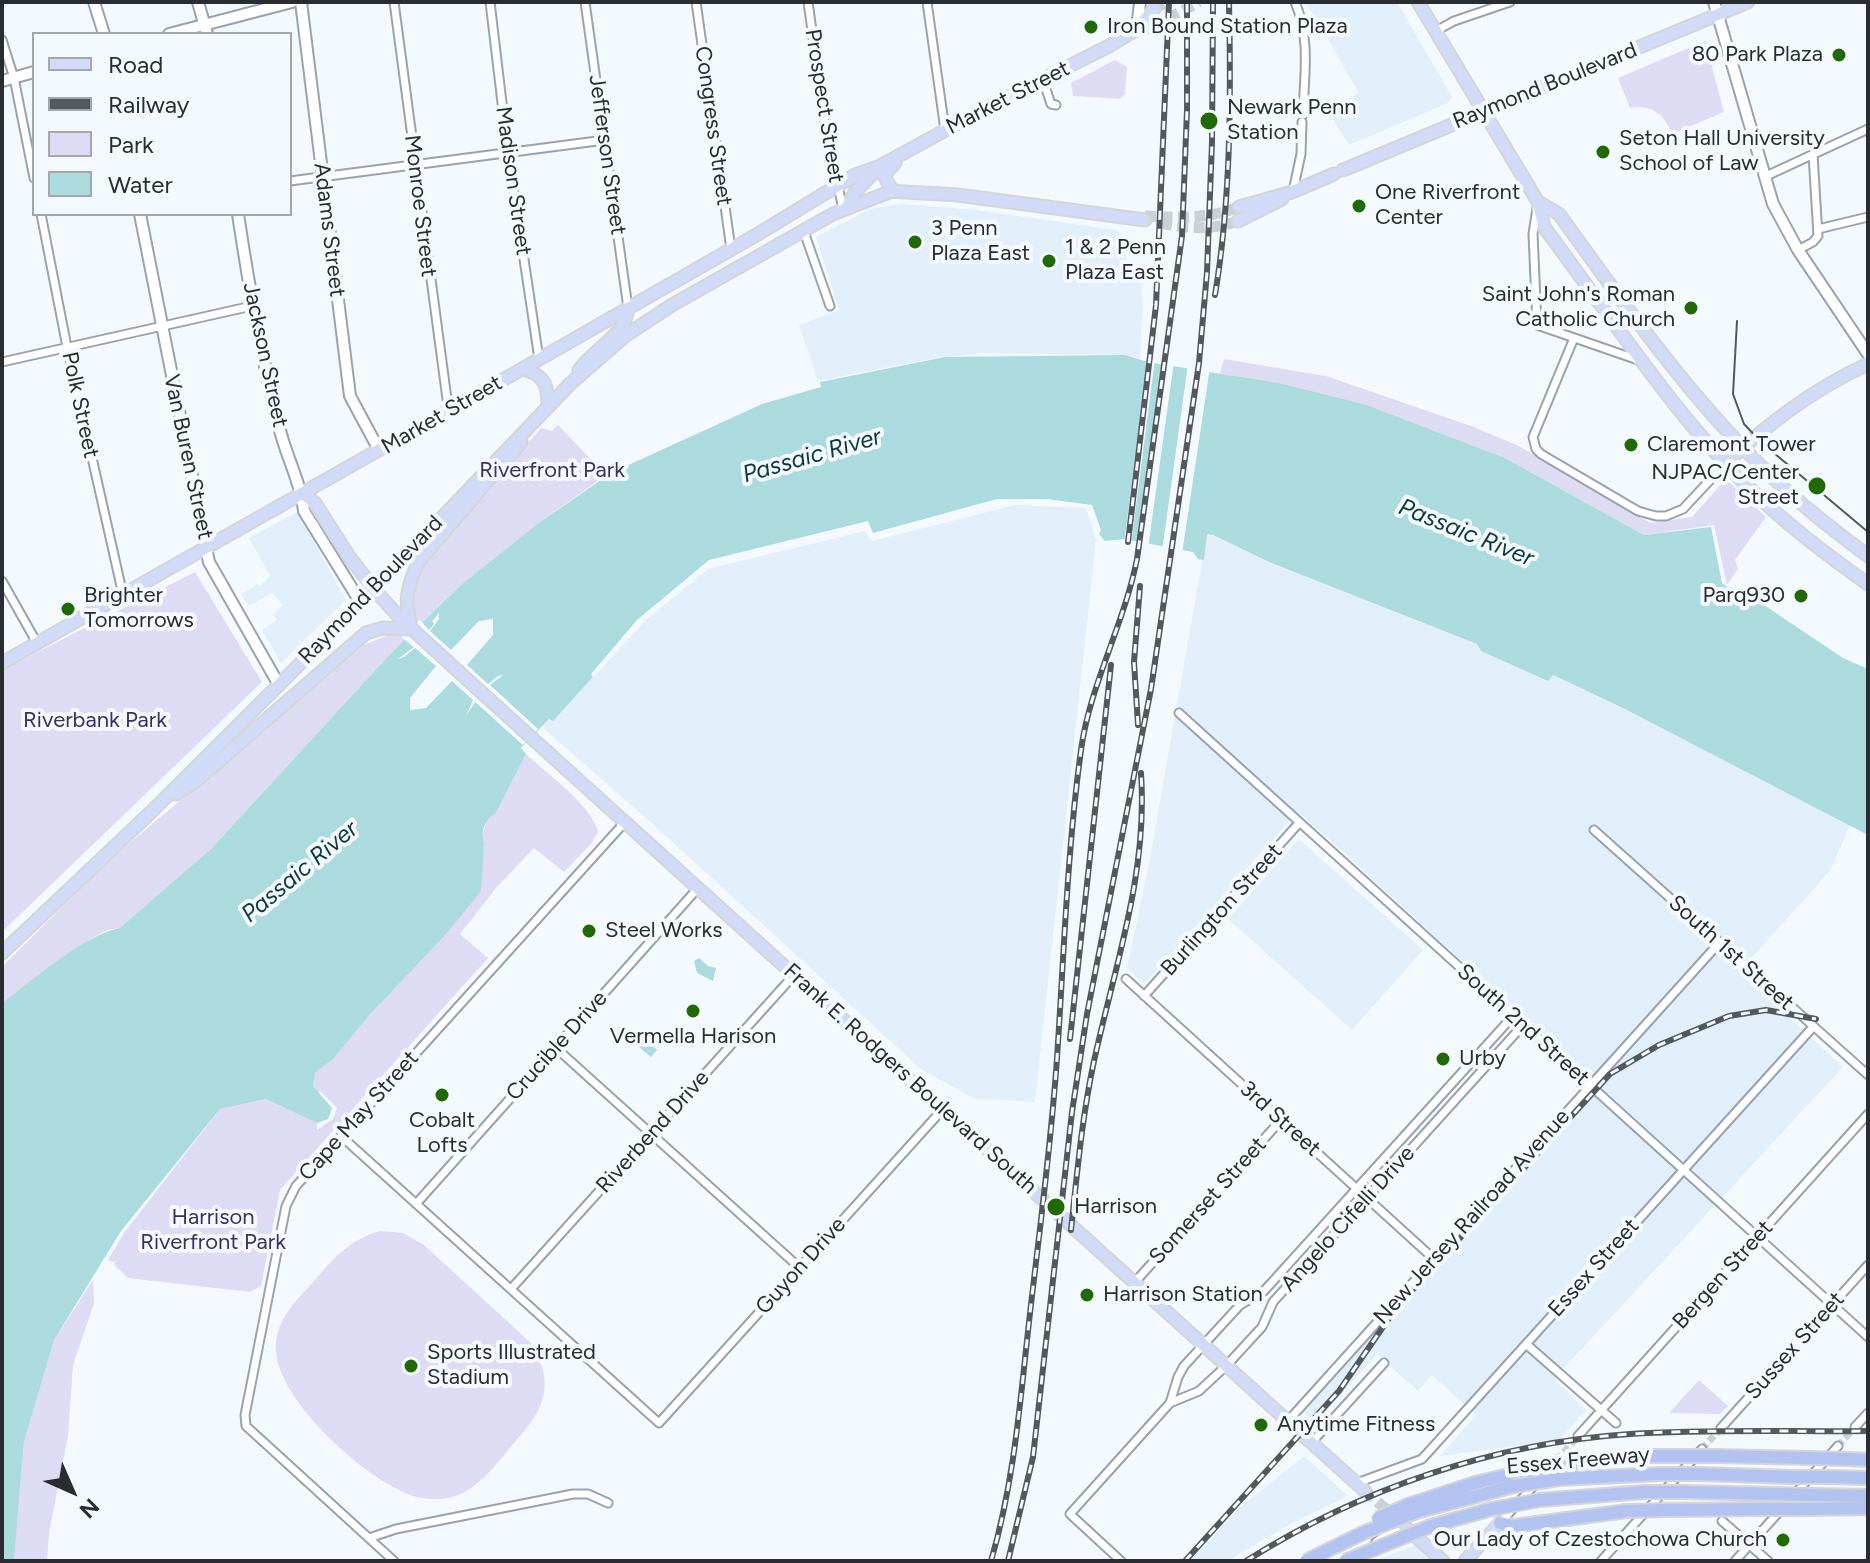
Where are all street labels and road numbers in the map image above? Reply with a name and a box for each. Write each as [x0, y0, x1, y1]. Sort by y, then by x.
street label: Prospect Street [799, 27, 849, 185]
street label: Raymond Boulevard [1449, 37, 1641, 135]
street label: Congress Street [689, 45, 737, 207]
street label: Market Street [942, 56, 1074, 140]
street label: Jefferson Street [583, 73, 631, 237]
street label: Madison Street [489, 105, 537, 257]
street label: Monroe Street [398, 133, 442, 279]
street label: Adams Street [308, 161, 350, 299]
street label: Jackson Street [237, 280, 293, 430]
street label: Polk Street [56, 350, 104, 460]
street label: Market Street [377, 370, 507, 460]
street label: Van Buren Street [158, 372, 218, 542]
street label: Raymond Boulevard [293, 510, 449, 670]
street label: Burlington Street [1156, 839, 1288, 981]
street label: South 1st Street [1663, 890, 1799, 1016]
street label: Frank E. Rodgers Boulevard South [778, 958, 1042, 1200]
street label: South 2nd Street [1451, 959, 1595, 1091]
street label: Crucible Drive [501, 986, 613, 1106]
street label: Cape May Street [294, 1046, 424, 1186]
street label: Riverbend Drive [591, 1065, 715, 1199]
street label: 3rd Street [1234, 1076, 1326, 1162]
street label: New Jersey Railroad Avenue [1368, 1104, 1576, 1330]
street label: Somerset Street [1144, 1132, 1272, 1270]
street label: Angelo Cifelli Drive [1276, 1141, 1420, 1297]
street label: Guyon Drive [750, 1212, 852, 1320]
street label: Essex Street [1543, 1213, 1645, 1323]
street label: Bergen Street [1667, 1215, 1779, 1335]
street label: Sussex Street [1740, 1287, 1850, 1405]
street label: Essex Freeway [1505, 1442, 1651, 1480]

